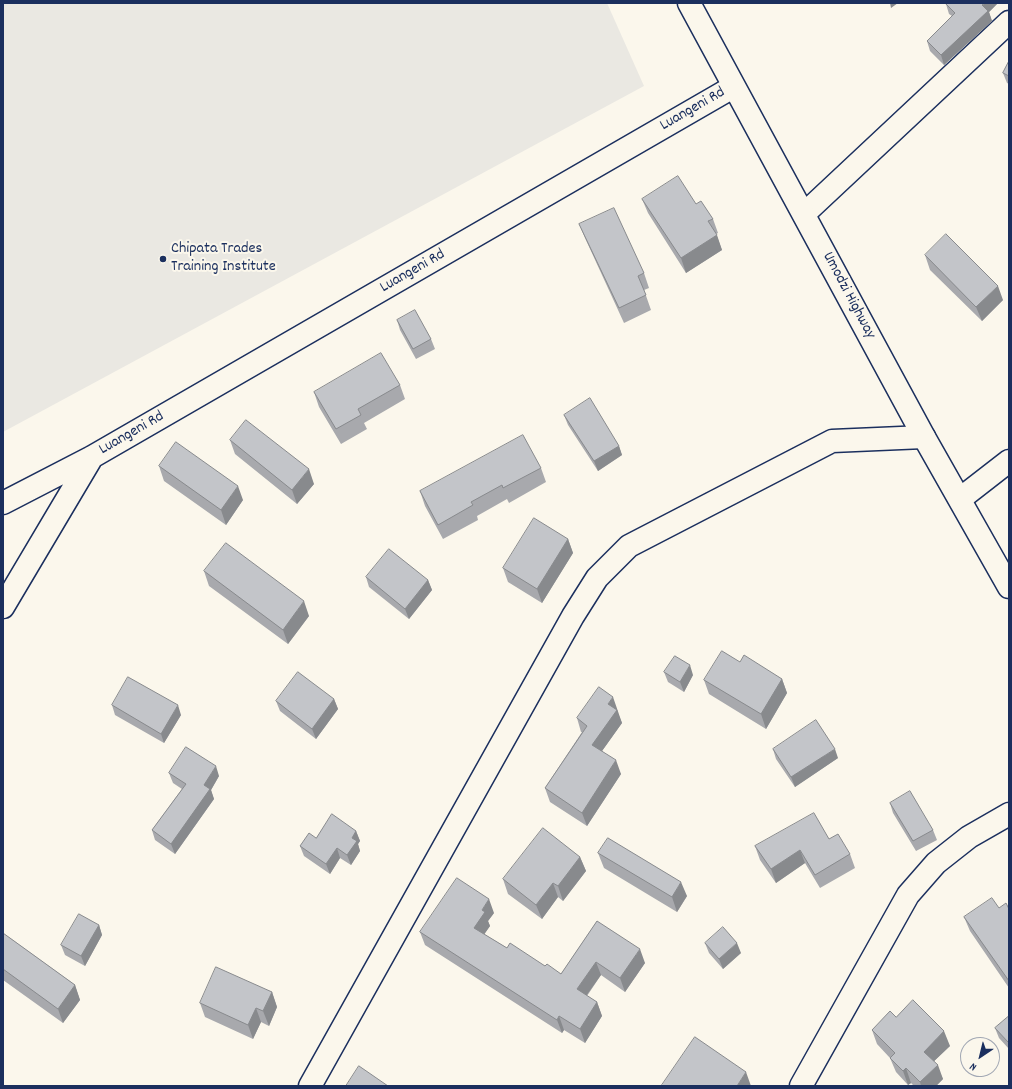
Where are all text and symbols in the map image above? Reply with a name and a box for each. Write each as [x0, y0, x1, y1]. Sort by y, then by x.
street label: Luangeni Rd [657, 84, 729, 136]
place label: Chipata Trades Training Institute [171, 240, 276, 278]
street label: Luangeni Rd [377, 246, 449, 298]
street label: Umodzi Highway [817, 249, 879, 343]
marker: Chipata Trades Training Institute [158, 254, 168, 264]
street label: Luangeni Rd [96, 408, 168, 460]
north arrow [960, 1037, 1000, 1077]
text: N [967, 1058, 981, 1074]

